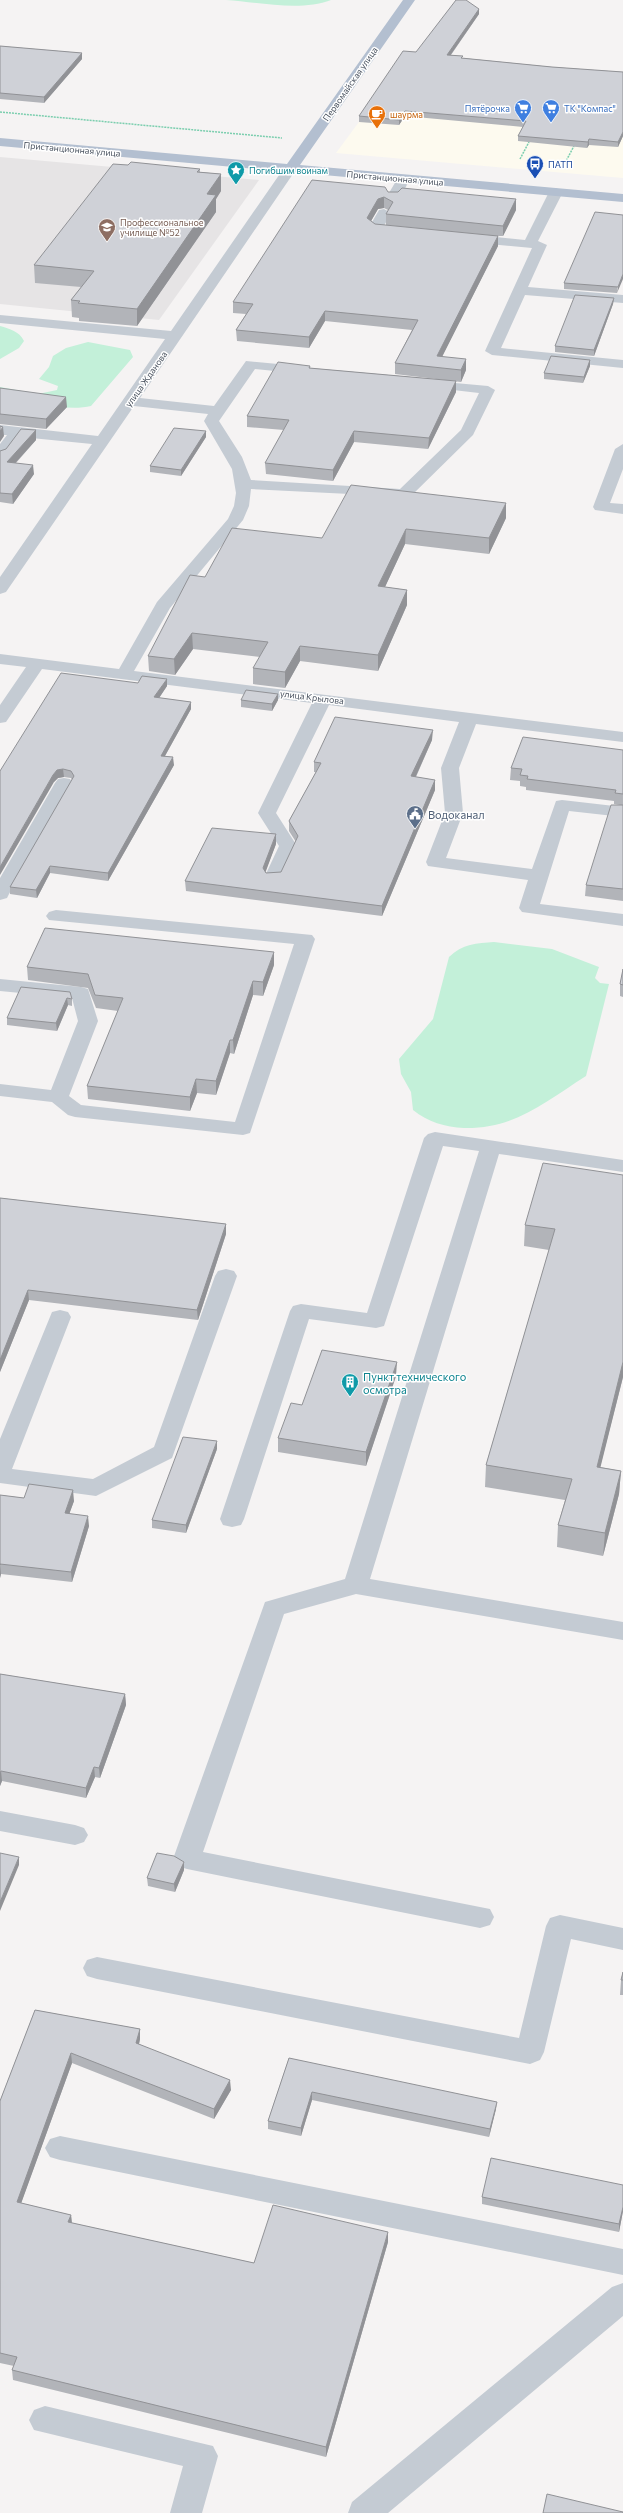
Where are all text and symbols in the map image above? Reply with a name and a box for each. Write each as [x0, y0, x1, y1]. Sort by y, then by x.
street label: Первомайская улица [320, 44, 380, 123]
supermarket icon: Пятёрочка [513, 98, 533, 123]
supermarket icon: ТК "Компас" [541, 98, 561, 123]
place label: Пятёрочка [465, 103, 510, 114]
place label: ТК "Компас" [564, 103, 616, 114]
cafe icon: шаурма [367, 104, 387, 129]
place label: шаурма [390, 109, 423, 120]
street label: Пристанционная улица [23, 139, 121, 159]
bus stop icon: ПАТП [525, 154, 545, 179]
place label: ПАТП [548, 159, 573, 170]
place icon: Погибшим воинам [226, 160, 246, 185]
place label: Погибшим воинам [249, 165, 328, 176]
street label: Пристанционная улица [346, 168, 444, 188]
school or university icon: Профессиональное училище №52 [97, 217, 117, 242]
place label: Профессиональное училище №52 [120, 217, 204, 238]
street label: улица Жданова [123, 349, 169, 409]
street label: улица Крылова [279, 688, 345, 706]
public building icon: Водоканал [405, 804, 425, 829]
place label: Водоканал [428, 808, 485, 821]
place label: Пункт технического осмотра [363, 1370, 467, 1396]
building icon: Пункт технического осмотра [340, 1372, 360, 1397]

